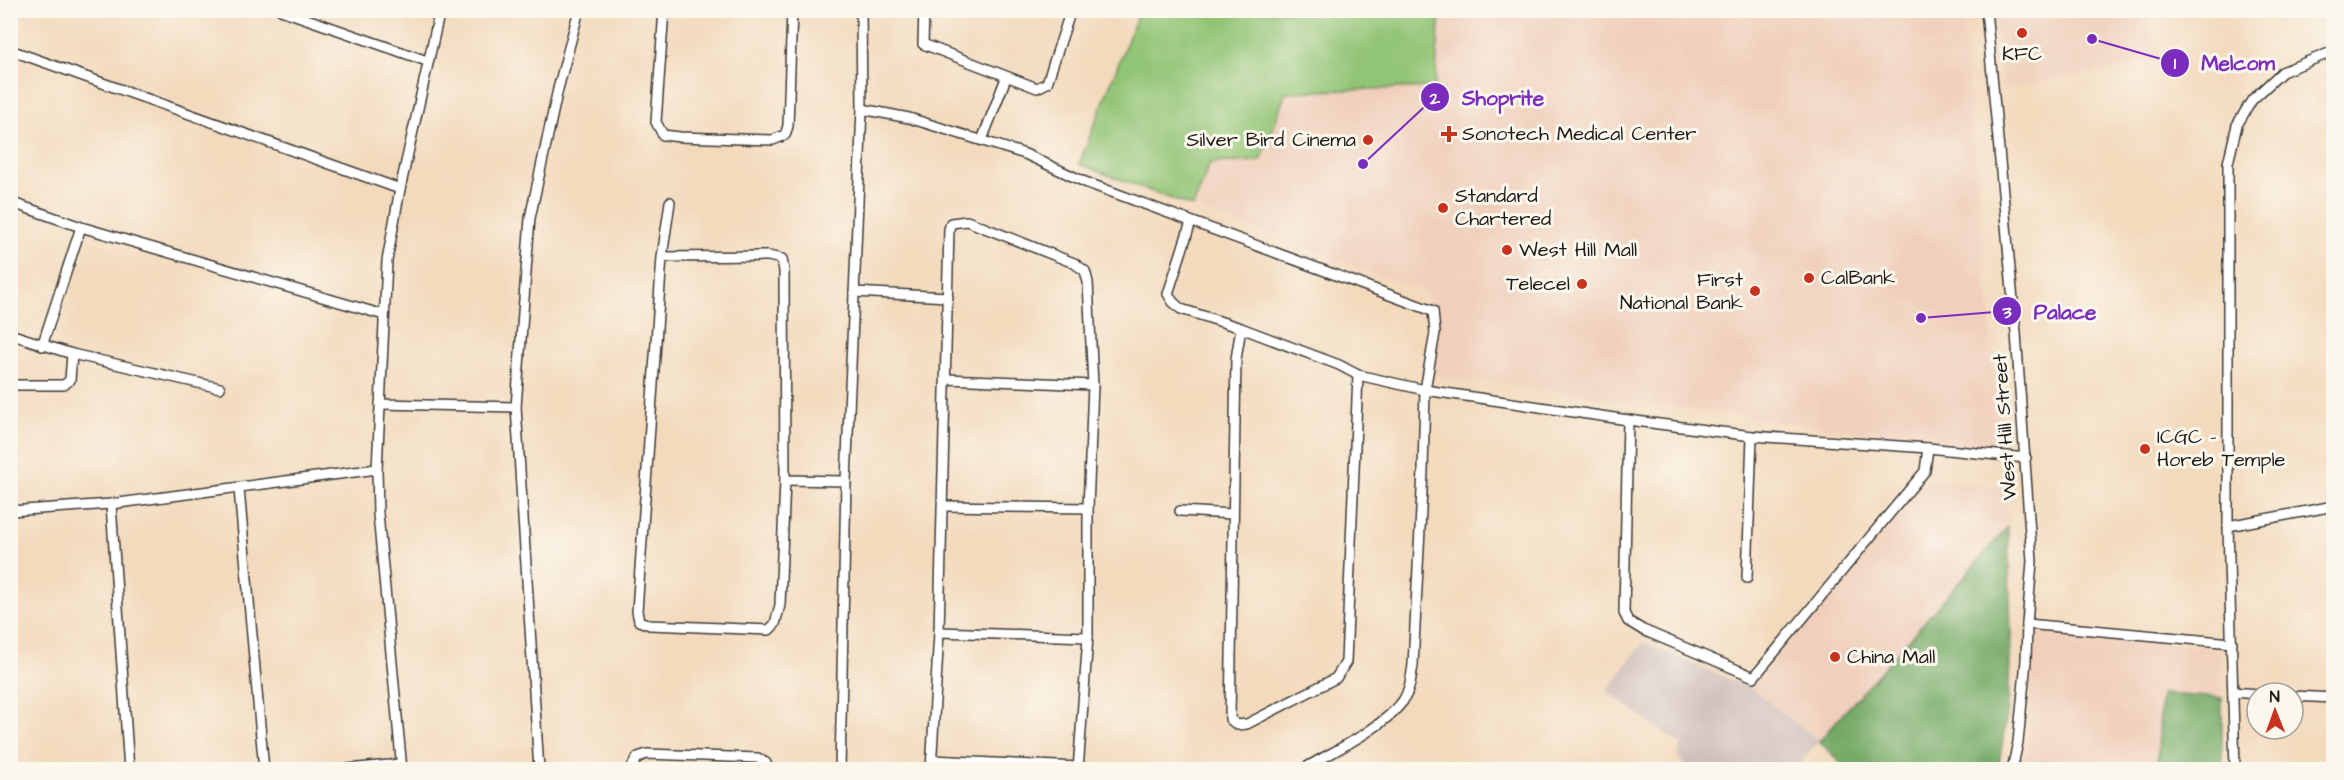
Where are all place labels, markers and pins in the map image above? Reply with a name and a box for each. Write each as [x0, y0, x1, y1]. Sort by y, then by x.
marker: KFC [2015, 26, 2029, 40]
place label: KFC [2002, 40, 2042, 68]
callout: Melcom [2160, 43, 2287, 82]
callout: Shoprite [1420, 78, 1556, 117]
place label: Sonotech Medical Center [1462, 120, 1696, 148]
marker: Sonotech Medical Center [1440, 125, 1458, 143]
place label: Silver Bird Cinema [1186, 126, 1356, 154]
marker: Silver Bird Cinema [1361, 133, 1375, 147]
place label: Standard Chartered [1455, 182, 1551, 233]
marker: Standard Chartered [1436, 201, 1450, 215]
place label: West Hill Mall [1519, 236, 1637, 264]
marker: West Hill Mall [1500, 243, 1514, 257]
place label: CalBank [1821, 264, 1895, 292]
place label: First National Bank [1620, 266, 1743, 317]
place label: Telecel [1506, 270, 1570, 298]
marker: CalBank [1802, 271, 1816, 285]
marker: Telecel [1575, 277, 1589, 291]
marker: First National Bank [1748, 284, 1762, 298]
callout: Palace [1992, 292, 2108, 331]
place label: ICGC - Horeb Temple [2157, 423, 2286, 474]
marker: ICGC - Horeb Temple [2138, 442, 2152, 456]
place label: China Mall [1847, 643, 1935, 671]
marker: China Mall [1828, 650, 1842, 664]

